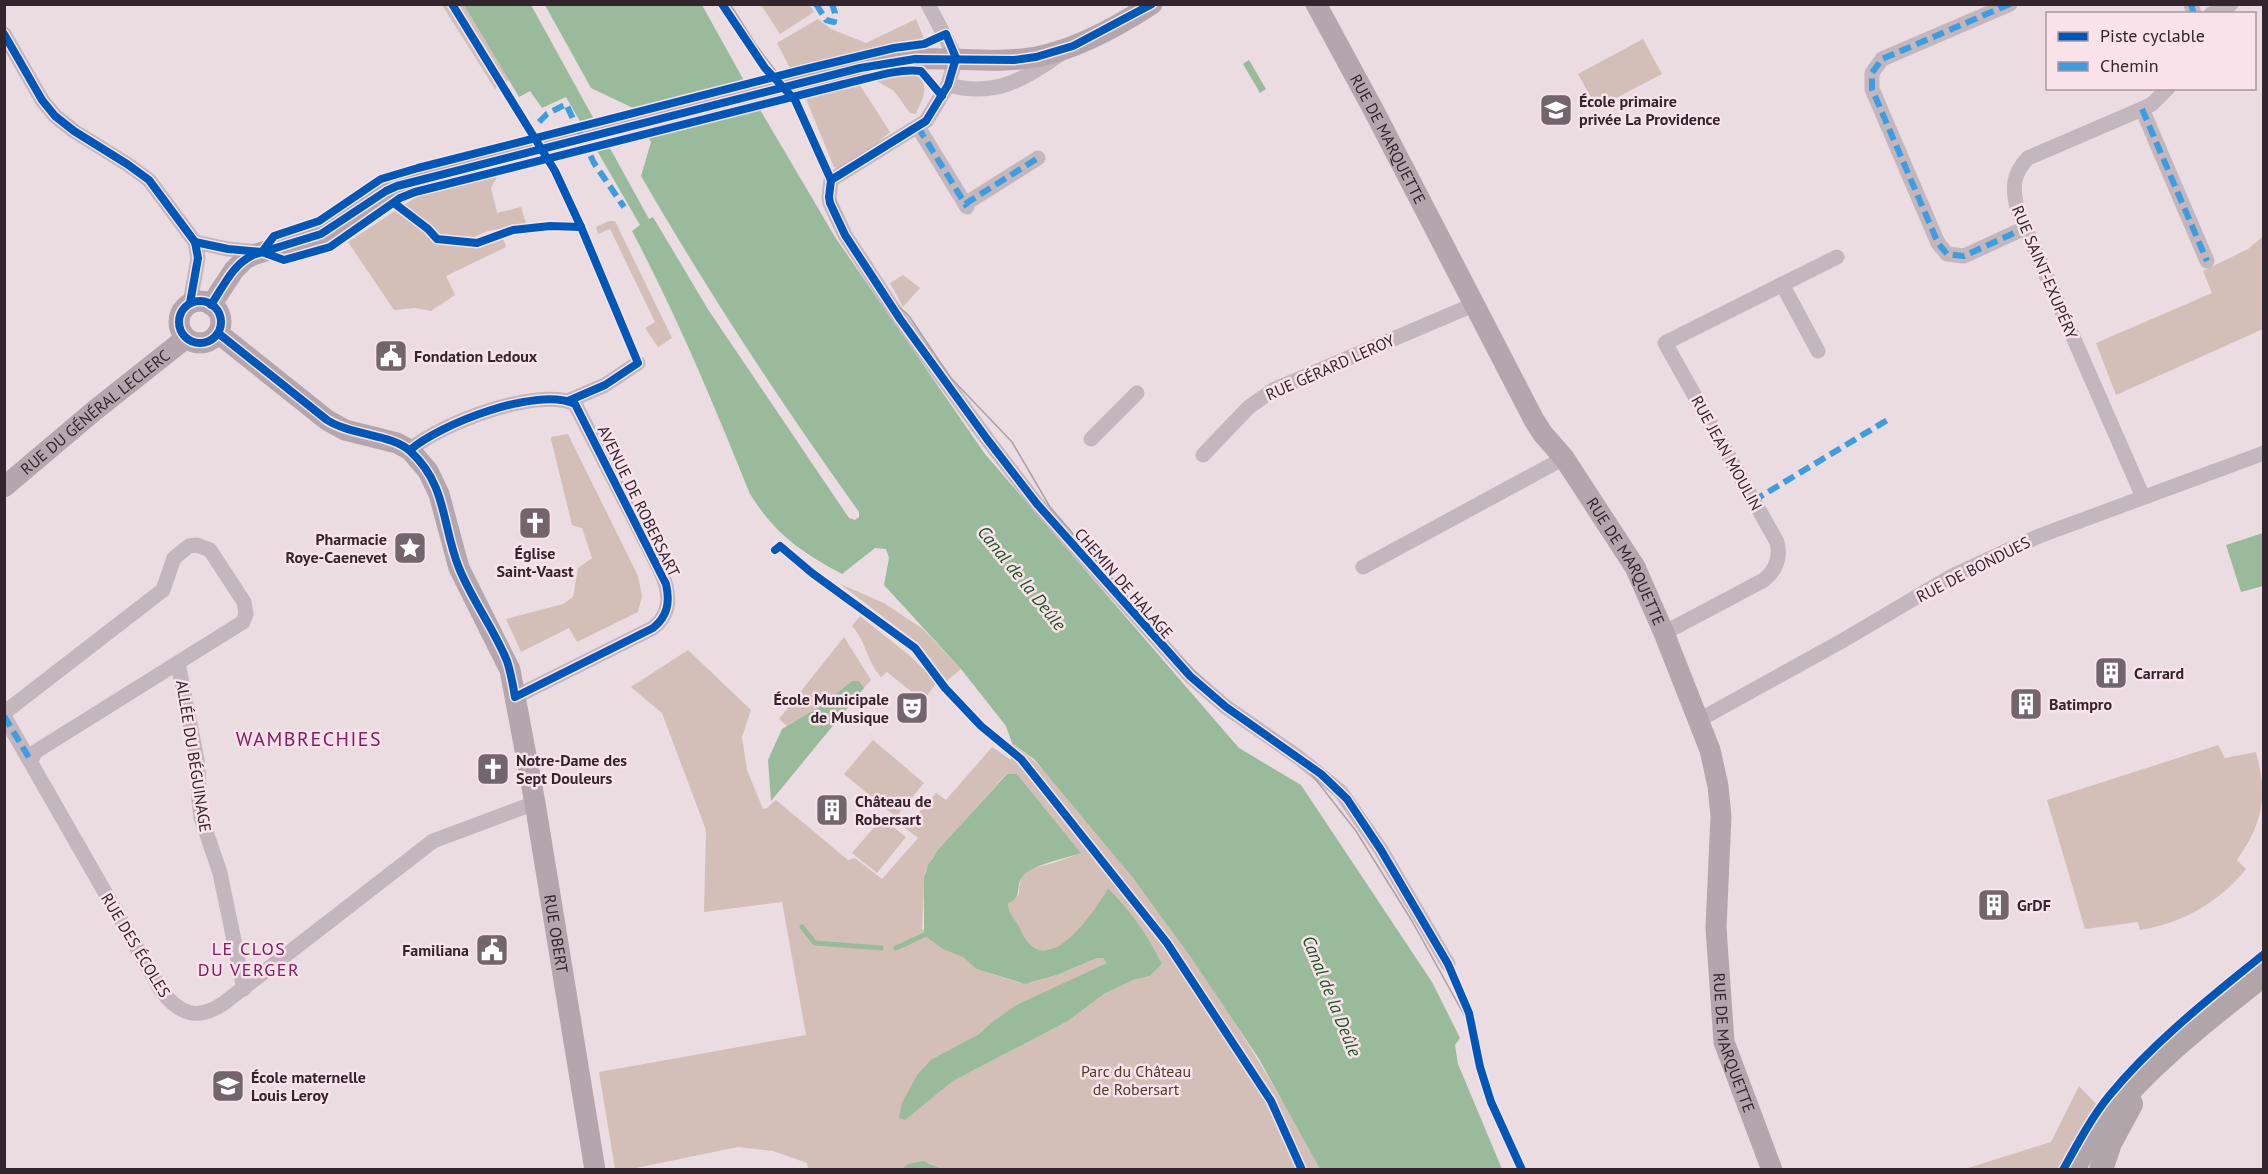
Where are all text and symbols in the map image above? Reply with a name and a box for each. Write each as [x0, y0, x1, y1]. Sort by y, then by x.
legend [2046, 12, 2256, 90]
text: Piste cyclable [2100, 24, 2205, 47]
text: Chemin [2100, 54, 2159, 77]
street label: RUE DE MARQUETTE [1346, 71, 1430, 207]
place label: École primaire privée La Providence [1579, 91, 1720, 129]
school or university icon: École primaire privée La Providence [1538, 92, 1574, 128]
street label: RUE SAINT-EXUPÉRY [2008, 202, 2082, 342]
street label: RUE GÉRARD LEROY [1263, 330, 1398, 404]
public building icon: Fondation Ledoux [373, 338, 409, 374]
street label: RUE DU GÉNÉRAL LECLERC [16, 345, 174, 479]
place label: Fondation Ledoux [414, 346, 538, 366]
street label: RUE JEAN MOULIN [1687, 392, 1767, 514]
street label: AVENUE DE ROBERSART [594, 422, 684, 580]
street label: RUE DE MARQUETTE [1582, 494, 1669, 628]
church icon: Église Saint-Vaast [517, 505, 553, 541]
water label: Canal de la Deûle [973, 521, 1072, 636]
street label: CHEMIN DE HALAGE [1071, 524, 1177, 642]
place label: Pharmacie Roye-Caenevet [286, 529, 387, 567]
place icon: Pharmacie Roye-Caenevet [392, 530, 428, 566]
street label: RUE DE BONDUES [1913, 532, 2033, 606]
place label: Église Saint-Vaast [497, 543, 574, 581]
building icon: Carrard [2093, 655, 2129, 691]
place label: Carrard [2134, 663, 2184, 683]
street label: ALLÉE DU BÉGUINAGE [172, 679, 216, 833]
building icon: Batimpro [2008, 686, 2044, 722]
place label: École Municipale de Musique [773, 689, 889, 727]
theatre icon: École Municipale de Musique [894, 690, 930, 726]
place label: Batimpro [2049, 694, 2112, 714]
district label: WAMBRECHIES [236, 726, 382, 752]
place label: Notre-Dame des Sept Douleurs [516, 750, 627, 788]
church icon: Notre-Dame des Sept Douleurs [475, 751, 511, 787]
place label: Château de Robersart [855, 791, 932, 829]
building icon: Château de Robersart [814, 792, 850, 828]
building icon: GrDF [1976, 887, 2012, 923]
street label: RUE DES ÉCOLES [97, 889, 175, 1001]
street label: RUE OBERT [540, 893, 573, 974]
place label: GrDF [2017, 895, 2051, 915]
public building icon: Familiana [474, 932, 510, 968]
water label: Canal de la Deûle [1297, 932, 1367, 1060]
district label: LE CLOS DU VERGER [198, 937, 300, 981]
place label: Familiana [402, 940, 469, 960]
street label: RUE DE MARQUETTE [1709, 972, 1759, 1115]
park label: Parc du Château de Robersart [1081, 1061, 1191, 1099]
place label: École maternelle Louis Leroy [251, 1067, 366, 1105]
school or university icon: École maternelle Louis Leroy [210, 1068, 246, 1104]

